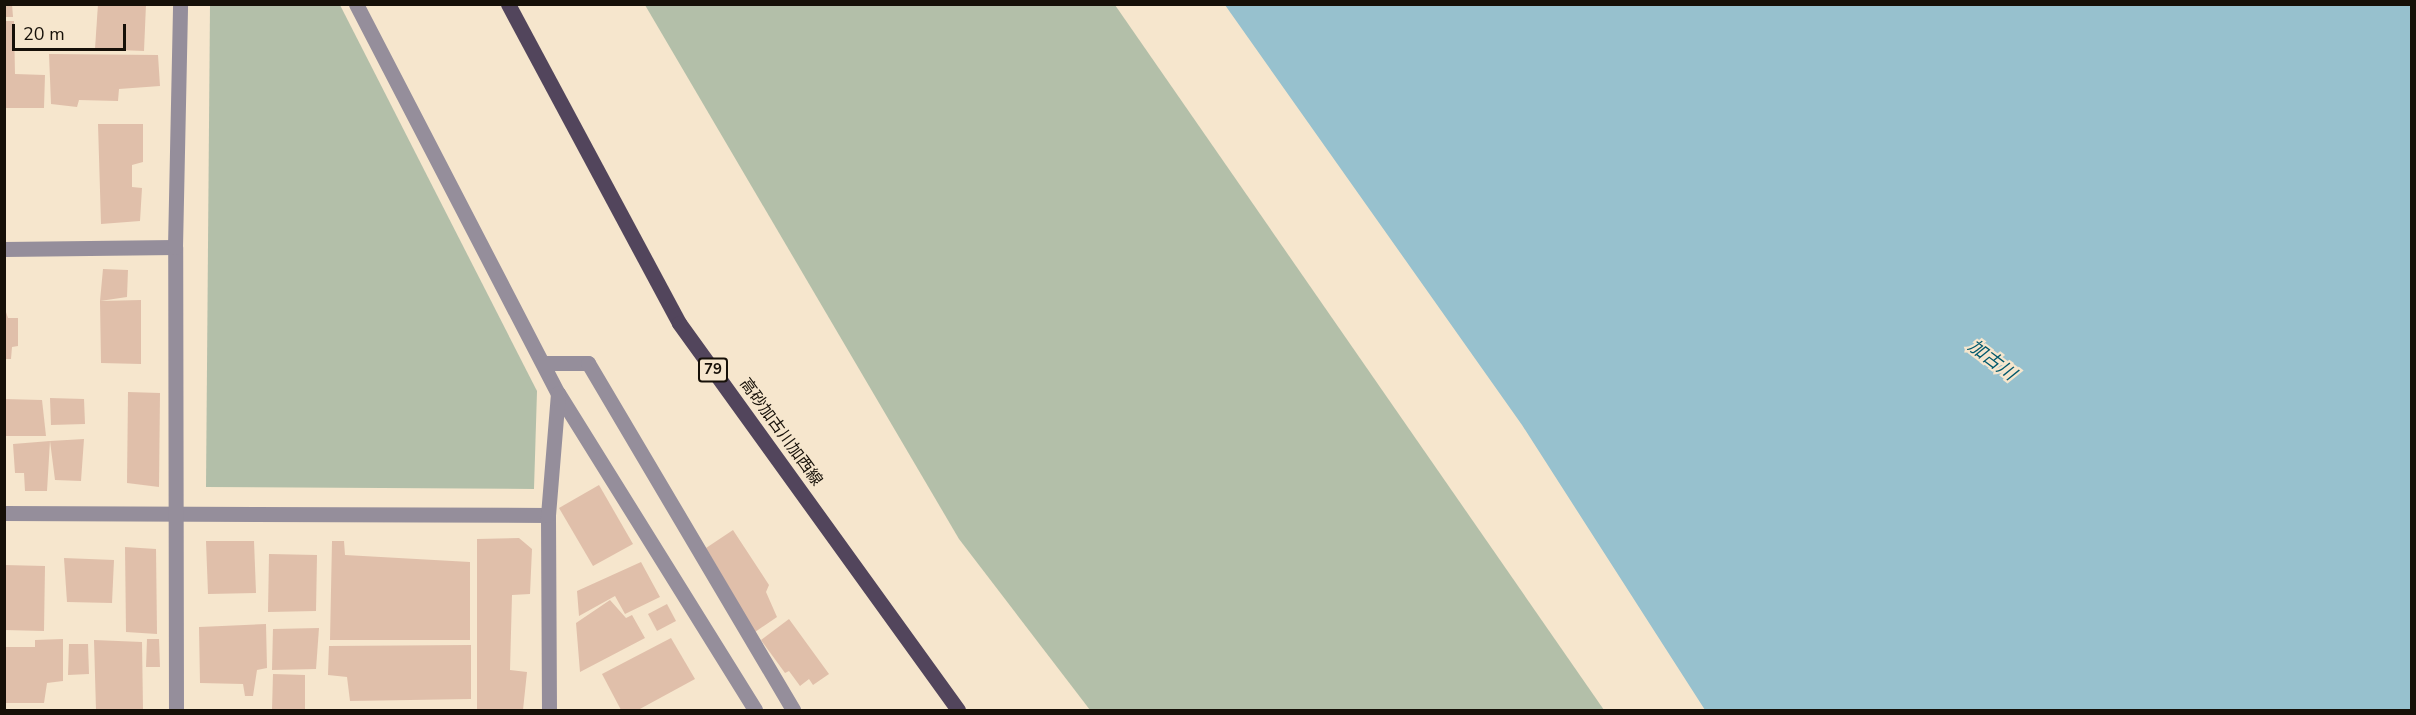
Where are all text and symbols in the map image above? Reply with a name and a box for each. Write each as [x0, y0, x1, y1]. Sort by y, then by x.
scale bar [15, 12, 129, 50]
text: 20 m [23, 22, 65, 46]
water label: 加古川 [1964, 335, 2020, 385]
road number: 79 [698, 358, 728, 382]
street label: 高砂加古川加西線 [736, 375, 826, 489]

